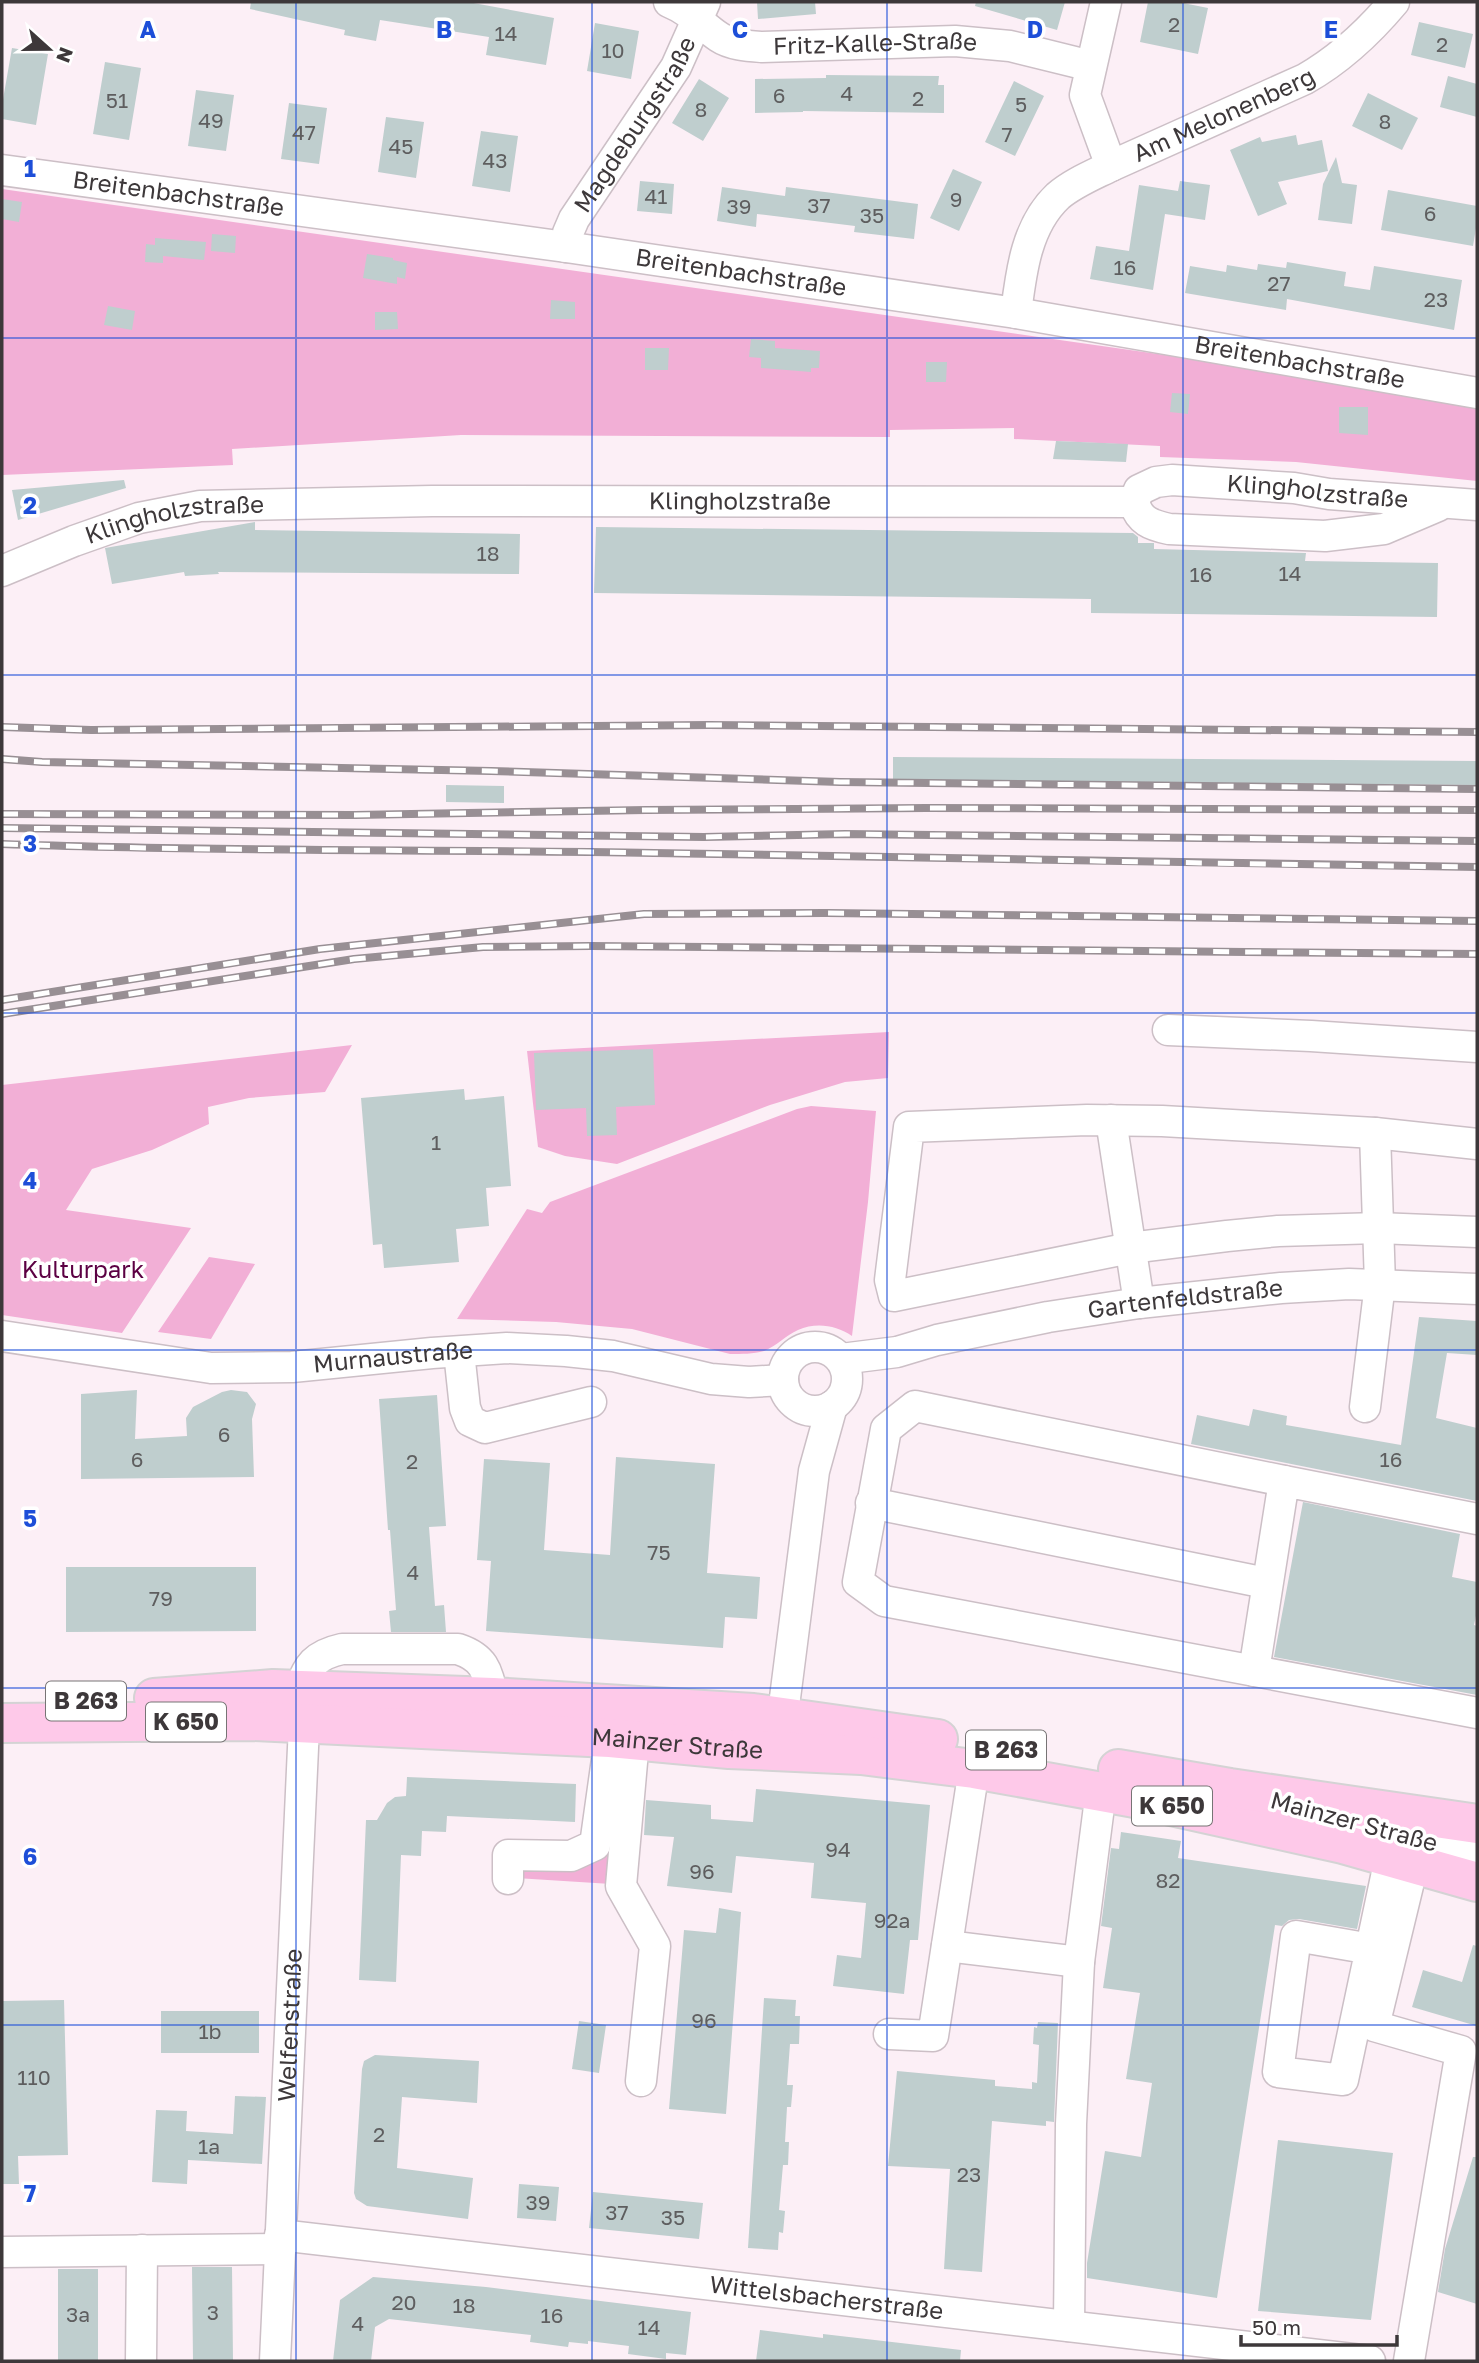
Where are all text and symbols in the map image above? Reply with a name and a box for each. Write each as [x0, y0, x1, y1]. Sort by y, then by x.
house number: 2 [1168, 11, 1180, 37]
north arrow [14, 14, 84, 84]
text: A [140, 15, 157, 43]
text: B [436, 15, 452, 43]
text: C [732, 15, 748, 43]
text: D [1027, 15, 1043, 43]
text: E [1324, 15, 1338, 43]
house number: 14 [495, 20, 518, 46]
street label: Fritz-Kalle-Straße [773, 25, 978, 60]
house number: 2 [1436, 31, 1448, 57]
street label: Magdeburgstraße [567, 32, 701, 217]
house number: 10 [601, 37, 625, 63]
text: N [52, 44, 79, 66]
street label: Am Melonenberg [1128, 60, 1320, 167]
house number: 4 [841, 80, 853, 106]
house number: 6 [773, 82, 785, 108]
house number: 2 [912, 85, 924, 111]
house number: 51 [106, 87, 128, 113]
house number: 5 [1015, 91, 1027, 117]
house number: 8 [695, 96, 707, 122]
house number: 49 [198, 107, 224, 133]
house number: 8 [1379, 108, 1391, 134]
house number: 47 [292, 119, 316, 145]
house number: 7 [1001, 121, 1013, 147]
house number: 45 [389, 133, 414, 159]
house number: 43 [482, 147, 508, 173]
text: 1 [24, 154, 36, 182]
street label: Breitenbachstraße [71, 164, 286, 221]
house number: 41 [645, 183, 668, 209]
house number: 9 [950, 186, 962, 212]
house number: 37 [807, 192, 831, 218]
house number: 39 [727, 193, 752, 219]
house number: 6 [1424, 200, 1436, 226]
house number: 35 [860, 202, 884, 228]
street label: Breitenbachstraße [634, 241, 849, 301]
house number: 16 [1114, 254, 1136, 280]
house number: 27 [1267, 270, 1291, 296]
house number: 23 [1424, 286, 1448, 312]
street label: Breitenbachstraße [1193, 328, 1407, 393]
street label: Klingholzstraße [1226, 468, 1409, 513]
street label: Klingholzstraße [649, 485, 831, 515]
street label: Klingholzstraße [81, 489, 264, 549]
text: 2 [23, 491, 37, 519]
house number: 18 [477, 540, 500, 566]
house number: 14 [1279, 560, 1302, 586]
house number: 16 [1190, 561, 1212, 587]
text: 3 [23, 829, 37, 857]
house number: 1 [431, 1129, 441, 1155]
text: 4 [23, 1166, 37, 1194]
park label: Kulturpark [22, 1254, 144, 1283]
street label: Gartenfeldstraße [1085, 1272, 1284, 1324]
street label: Murnaustraße [312, 1334, 474, 1378]
house number: 6 [218, 1421, 230, 1447]
house number: 6 [131, 1446, 143, 1472]
house number: 16 [1380, 1446, 1402, 1472]
house number: 2 [406, 1448, 418, 1474]
text: 5 [23, 1504, 37, 1532]
house number: 75 [647, 1539, 671, 1565]
house number: 4 [407, 1559, 419, 1585]
house number: 79 [149, 1585, 173, 1611]
road number: B 263 [46, 1682, 126, 1720]
road number: K 650 [146, 1702, 226, 1742]
street label: Mainzer Straße [591, 1721, 764, 1764]
road number: B 263 [966, 1730, 1046, 1770]
street label: Mainzer Straße [1268, 1784, 1441, 1857]
road number: K 650 [1132, 1786, 1212, 1826]
house number: 94 [825, 1836, 851, 1862]
text: 6 [23, 1842, 37, 1870]
house number: 96 [689, 1858, 715, 1884]
house number: 82 [1156, 1867, 1181, 1893]
house number: 92a [874, 1907, 910, 1933]
street label: Welfenstraße [271, 1948, 307, 2103]
house number: 96 [691, 2007, 717, 2033]
house number: 1b [198, 2018, 222, 2044]
house number: 110 [17, 2064, 51, 2090]
house number: 2 [373, 2121, 385, 2147]
house number: 1a [198, 2133, 220, 2159]
house number: 23 [957, 2161, 981, 2187]
text: 7 [24, 2179, 36, 2207]
house number: 39 [526, 2189, 551, 2215]
house number: 37 [605, 2199, 629, 2225]
house number: 35 [661, 2204, 685, 2230]
street label: Wittelsbacherstraße [708, 2269, 945, 2325]
house number: 20 [391, 2289, 417, 2315]
house number: 18 [453, 2292, 476, 2318]
house number: 3 [207, 2299, 219, 2325]
house number: 3a [66, 2301, 90, 2327]
house number: 16 [541, 2302, 563, 2328]
scale bar [1241, 2304, 1397, 2348]
house number: 4 [352, 2310, 364, 2336]
house number: 14 [638, 2314, 661, 2340]
text: 50 m [1252, 2314, 1301, 2340]

